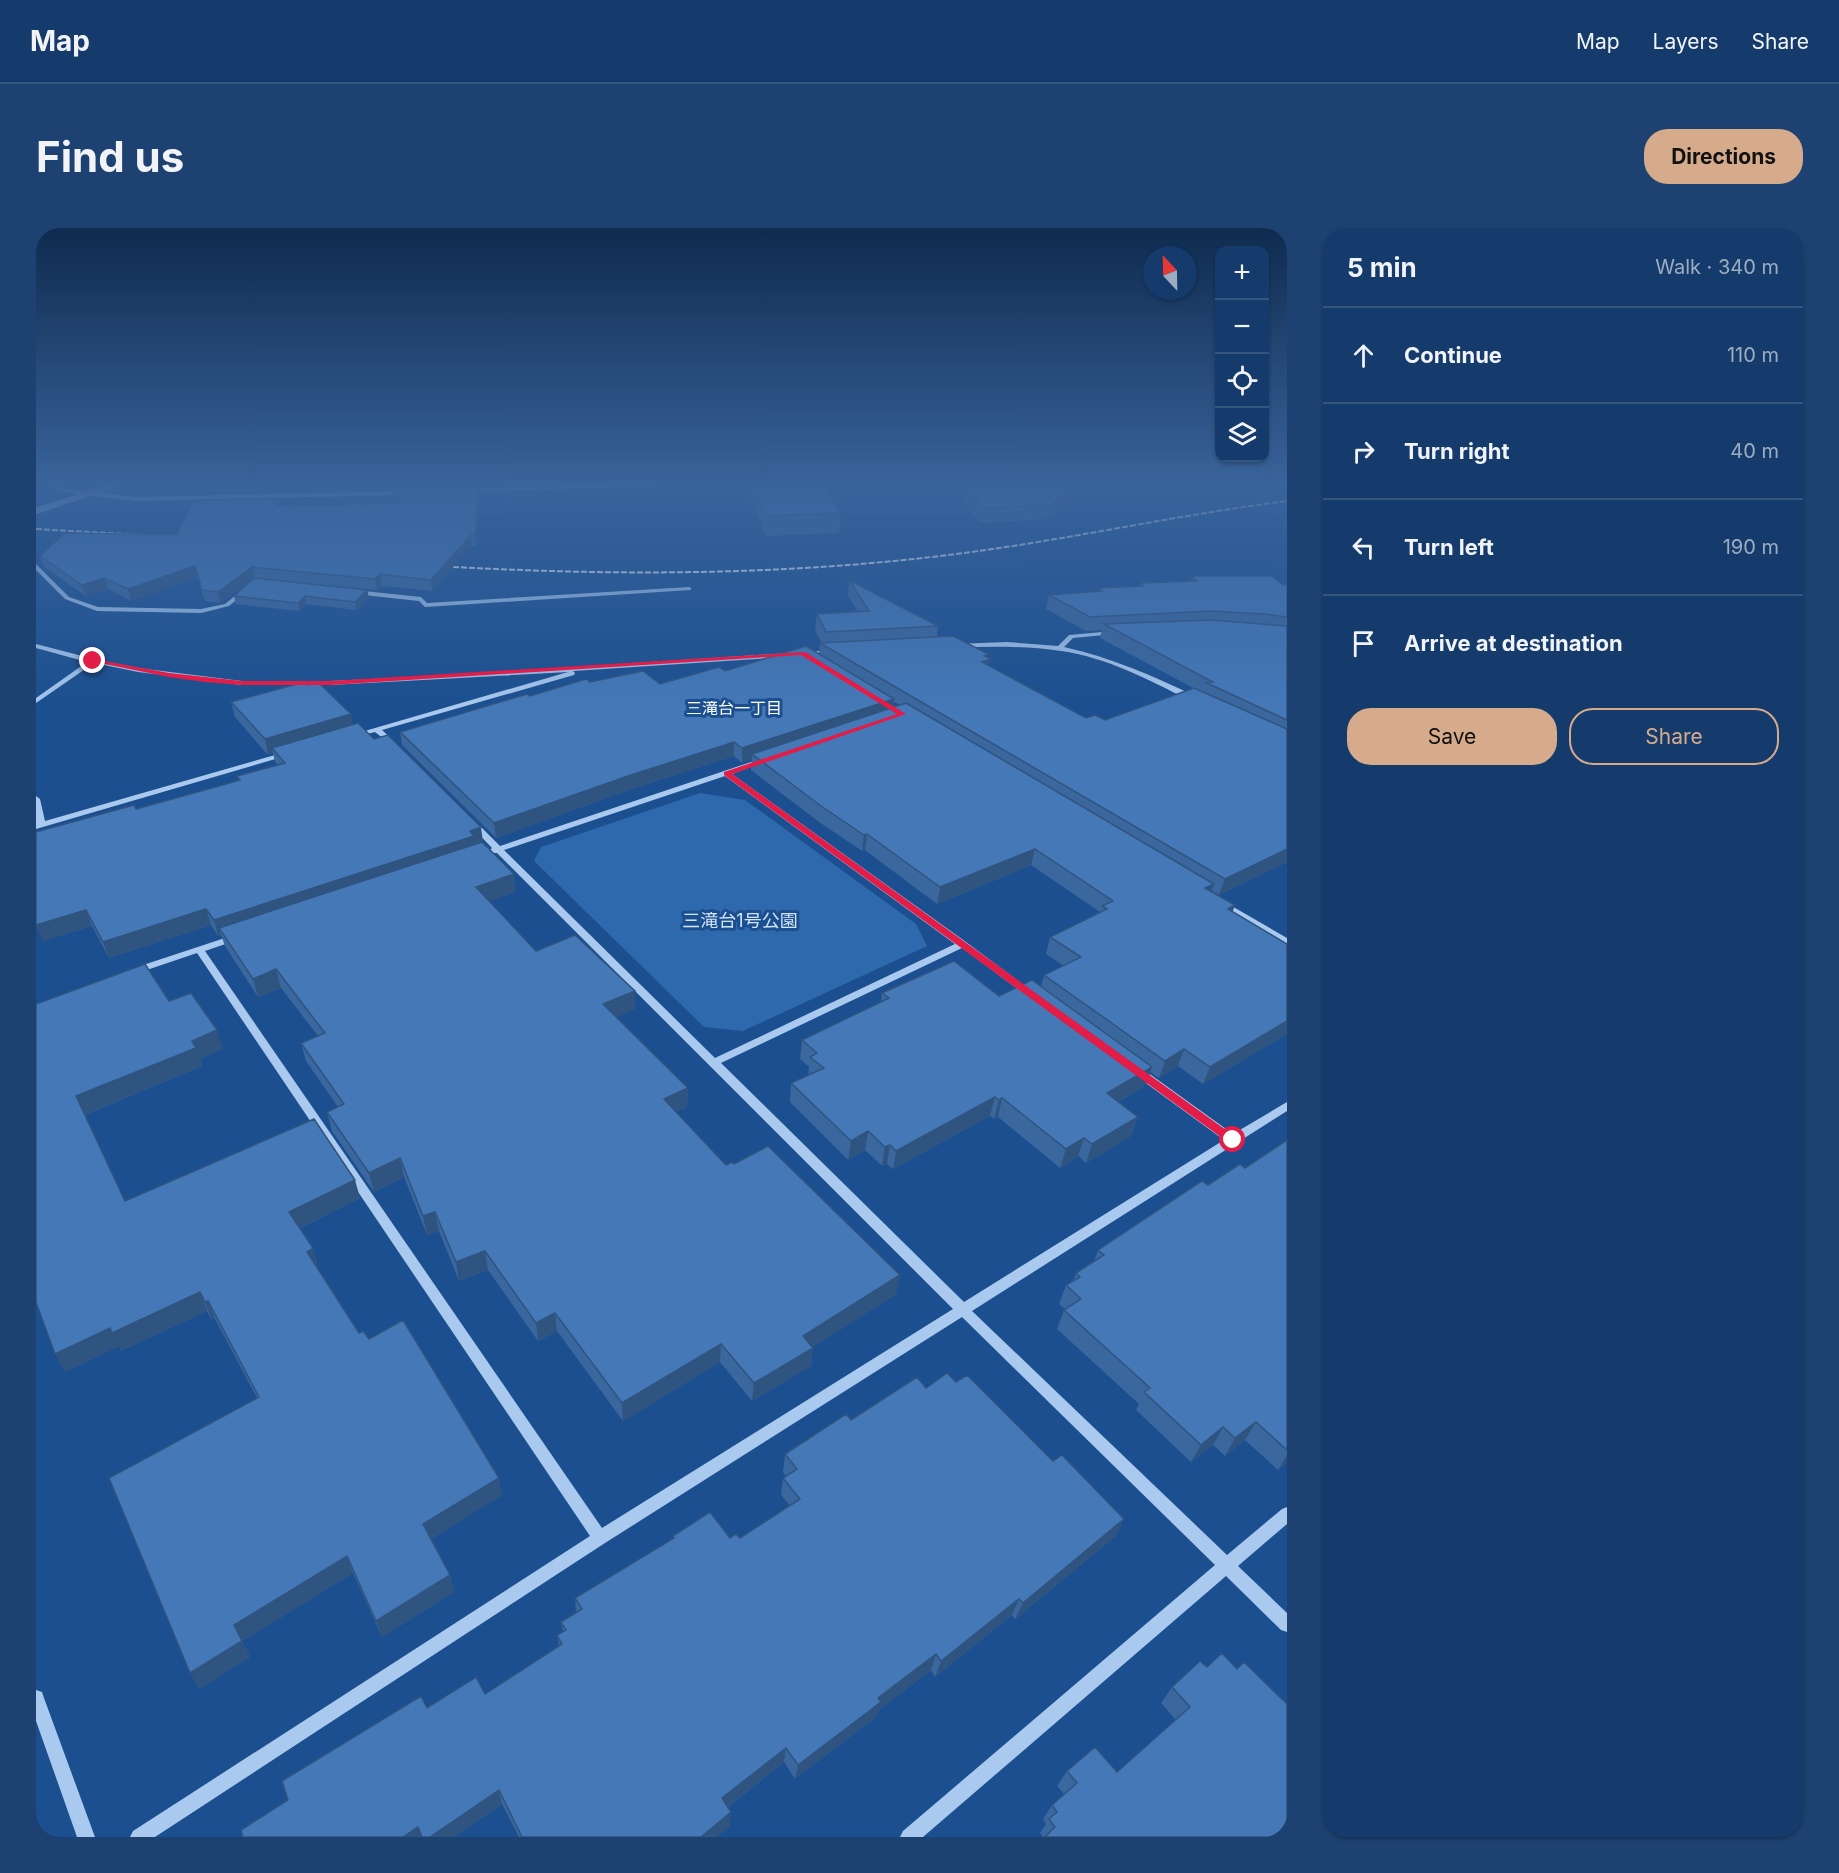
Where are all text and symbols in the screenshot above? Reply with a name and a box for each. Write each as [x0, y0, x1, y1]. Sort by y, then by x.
text: Map [30, 24, 90, 58]
text: Map [1576, 29, 1620, 54]
text: Layers [1653, 29, 1719, 54]
text: Share [1752, 29, 1809, 54]
button: Directions [1644, 129, 1803, 184]
text: Find us [36, 131, 184, 182]
north arrow [1143, 246, 1197, 300]
map controls [1215, 246, 1269, 462]
button: + [1215, 246, 1269, 300]
text: 5 min [1347, 252, 1417, 283]
text: Walk · 340 m [1655, 255, 1779, 279]
button: − [1215, 300, 1269, 354]
icon: ahead [1347, 339, 1380, 372]
text: Continue [1404, 342, 1502, 368]
text: 110 m [1727, 343, 1779, 367]
button: locate [1215, 354, 1269, 408]
button: layers [1215, 408, 1269, 462]
icon: right [1347, 435, 1380, 468]
text: Turn right [1404, 438, 1510, 464]
text: 40 m [1730, 439, 1779, 463]
icon: left [1347, 531, 1380, 564]
text: Turn left [1404, 534, 1494, 560]
text: 190 m [1723, 535, 1779, 559]
icon: arrive [1347, 627, 1380, 660]
text: Arrive at destination [1404, 630, 1623, 656]
route end [79, 647, 105, 673]
district label: 三滝台一丁目 [686, 698, 782, 718]
button: Save [1347, 708, 1557, 765]
button: Share [1569, 708, 1779, 765]
park label: 三滝台1号公園 [682, 910, 798, 931]
route start [1219, 1126, 1245, 1152]

